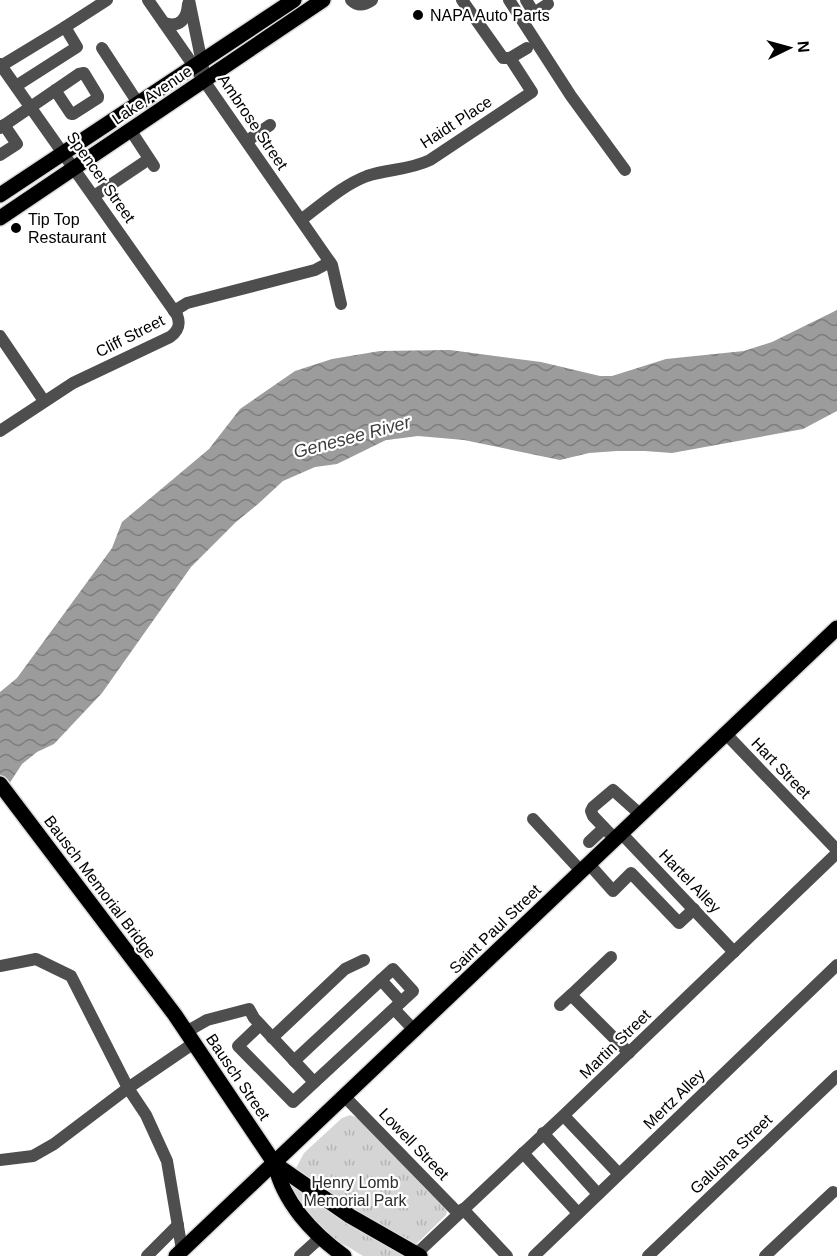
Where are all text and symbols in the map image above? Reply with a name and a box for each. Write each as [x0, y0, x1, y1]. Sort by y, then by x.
place label: NAPA Auto Parts [430, 7, 550, 24]
marker: NAPA Auto Parts [411, 8, 425, 22]
north arrow [759, 18, 819, 78]
text: N [794, 40, 812, 53]
street label: Lake Avenue [109, 62, 195, 128]
street label: Ambrose Street [215, 71, 291, 173]
street label: Haidt Place [417, 93, 495, 151]
street label: Spencer Street [63, 128, 139, 226]
place label: Tip Top Restaurant [28, 211, 107, 246]
marker: Tip Top Restaurant [9, 221, 23, 235]
street label: Cliff Street [93, 311, 167, 360]
water label: Genesee River [291, 412, 414, 462]
street label: Hart Street [748, 734, 814, 802]
street label: Bausch Memorial Bridge [41, 812, 159, 962]
street label: Hartel Alley [656, 846, 724, 916]
street label: Saint Paul Street [446, 881, 544, 977]
street label: Martin Street [576, 1006, 654, 1082]
street label: Bausch Street [203, 1031, 273, 1124]
street label: Mertz Alley [640, 1066, 708, 1132]
street label: Lowell Street [376, 1105, 453, 1184]
street label: Galusha Street [687, 1110, 776, 1197]
park label: Henry Lomb Memorial Park [303, 1174, 408, 1209]

